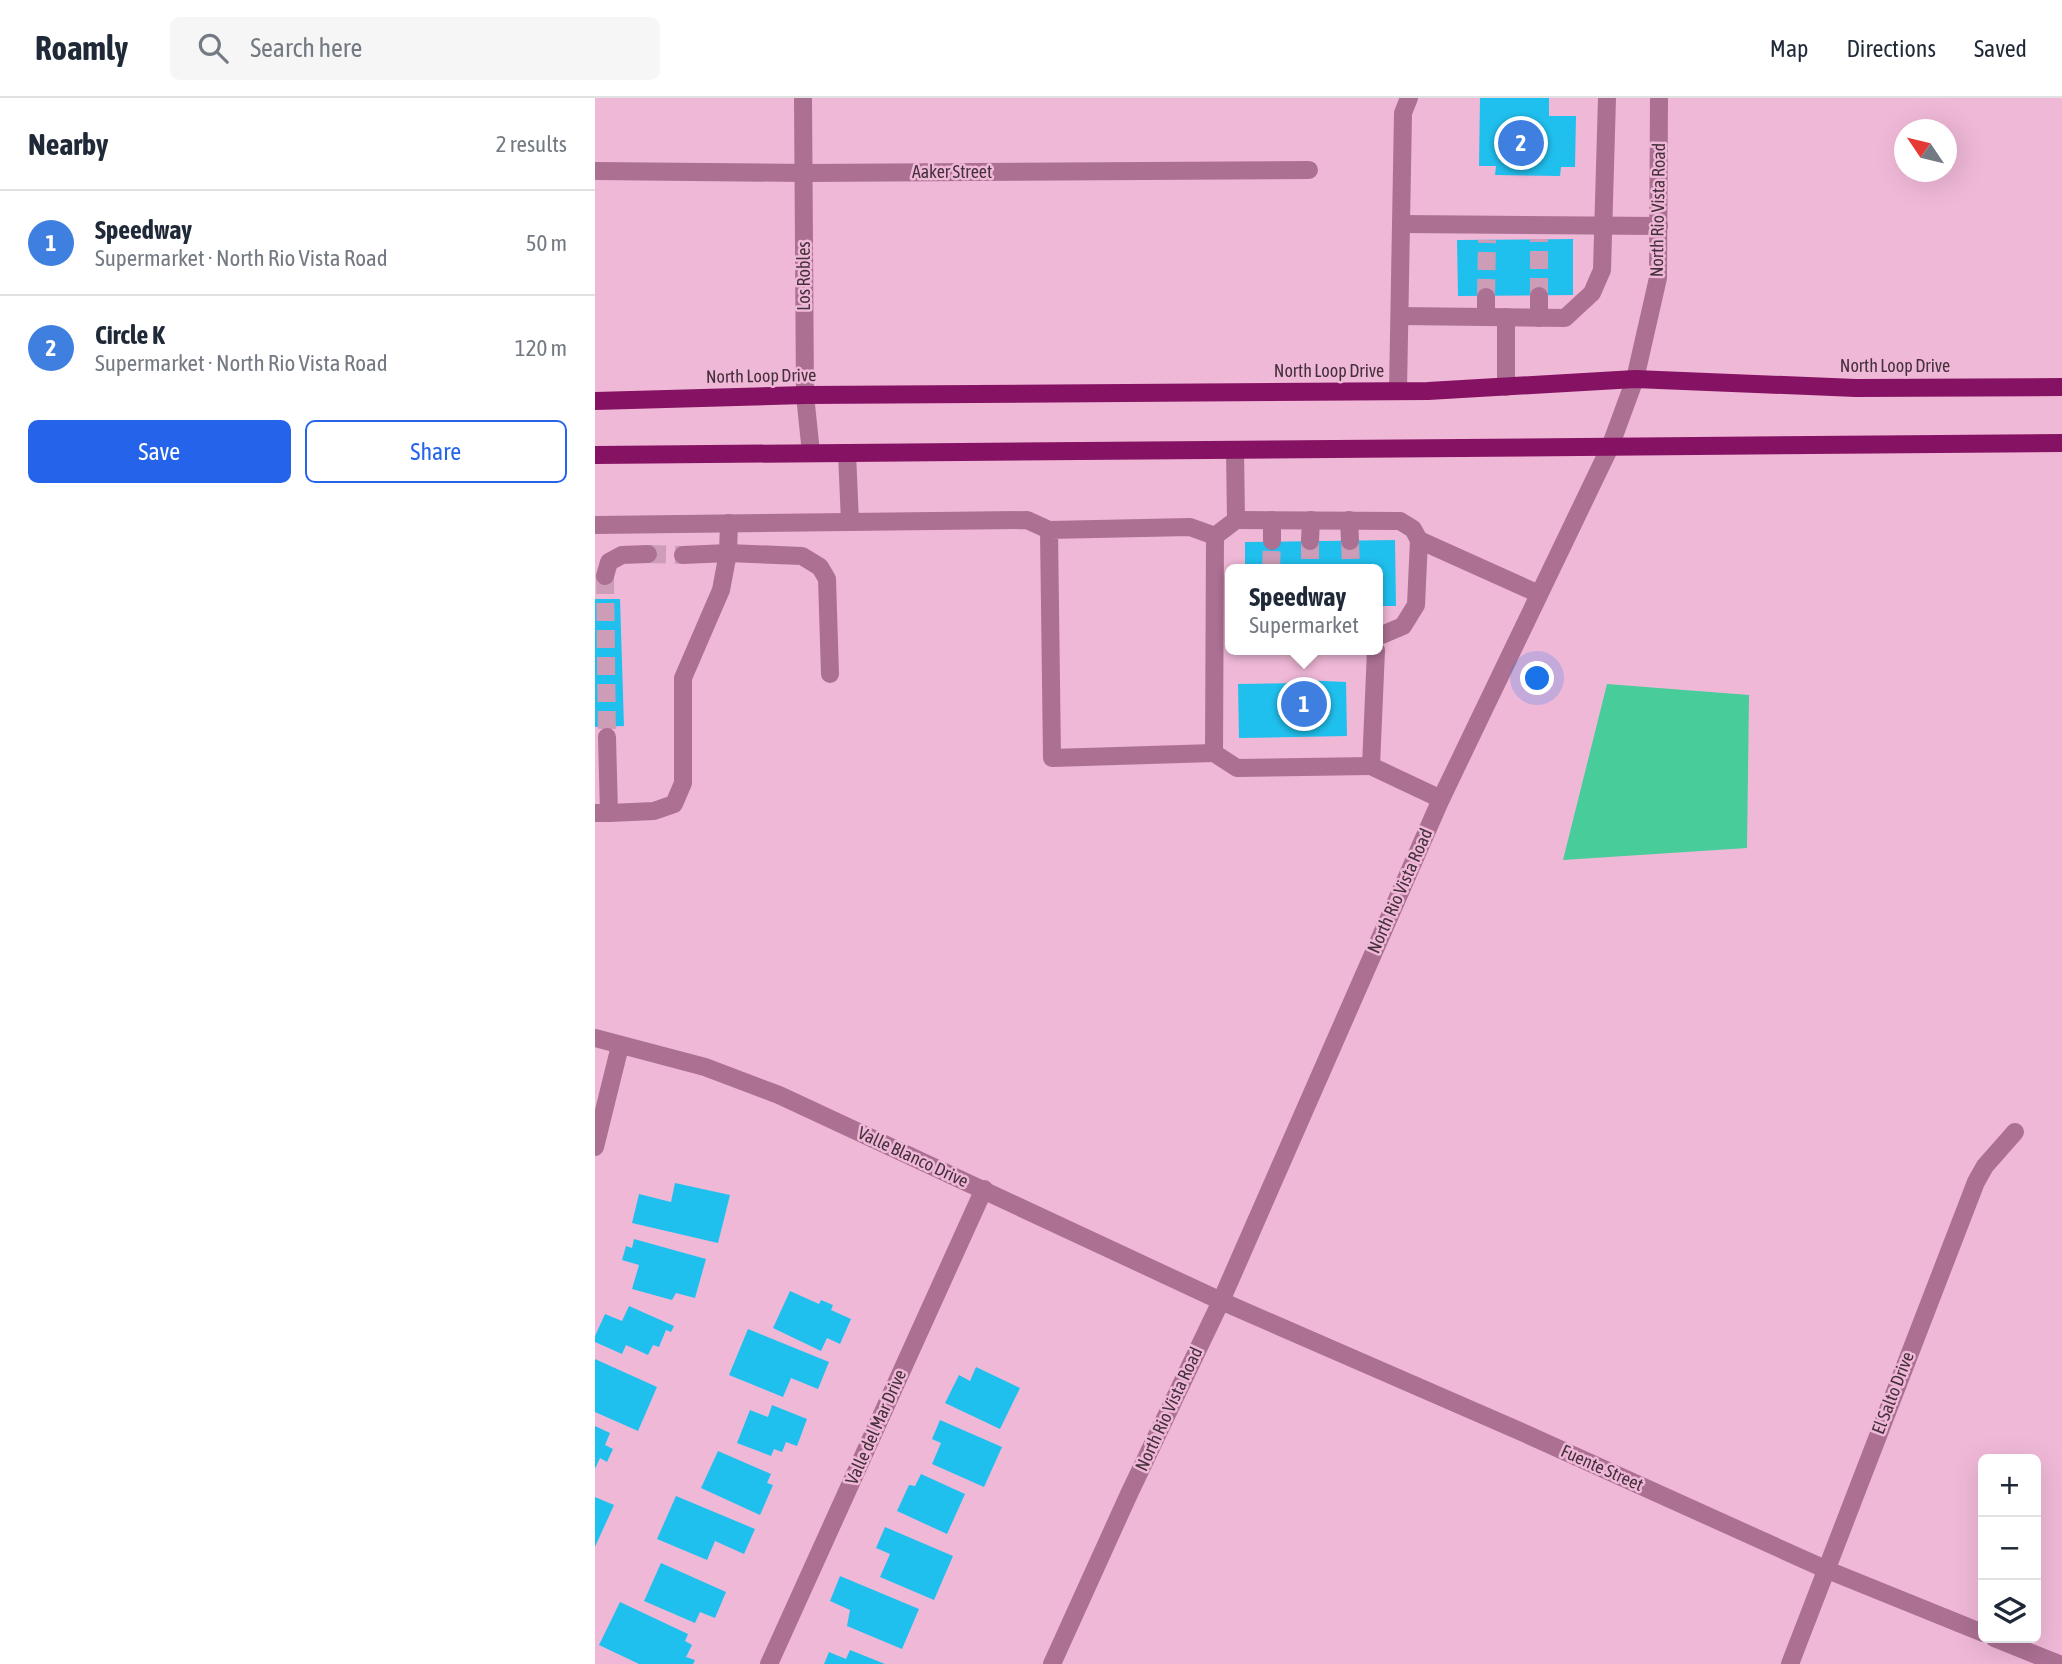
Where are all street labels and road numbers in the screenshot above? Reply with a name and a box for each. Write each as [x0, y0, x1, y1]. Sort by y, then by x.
street label: North Rio Vista Road [1646, 143, 1669, 277]
street label: Aaker Street [912, 161, 992, 182]
street label: Los Robles [793, 241, 814, 311]
street label: North Loop Drive [1840, 355, 1950, 376]
street label: North Loop Drive [1274, 360, 1384, 381]
street label: North Loop Drive [706, 364, 816, 387]
street label: North Rio Vista Road [1363, 825, 1436, 956]
street label: Valle Blanco Drive [855, 1122, 972, 1191]
street label: North Rio Vista Road [1131, 1343, 1206, 1474]
street label: El Salto Drive [1867, 1349, 1918, 1437]
street label: Valle del Mar Drive [841, 1366, 910, 1488]
street label: Fuente Street [1558, 1440, 1647, 1495]

